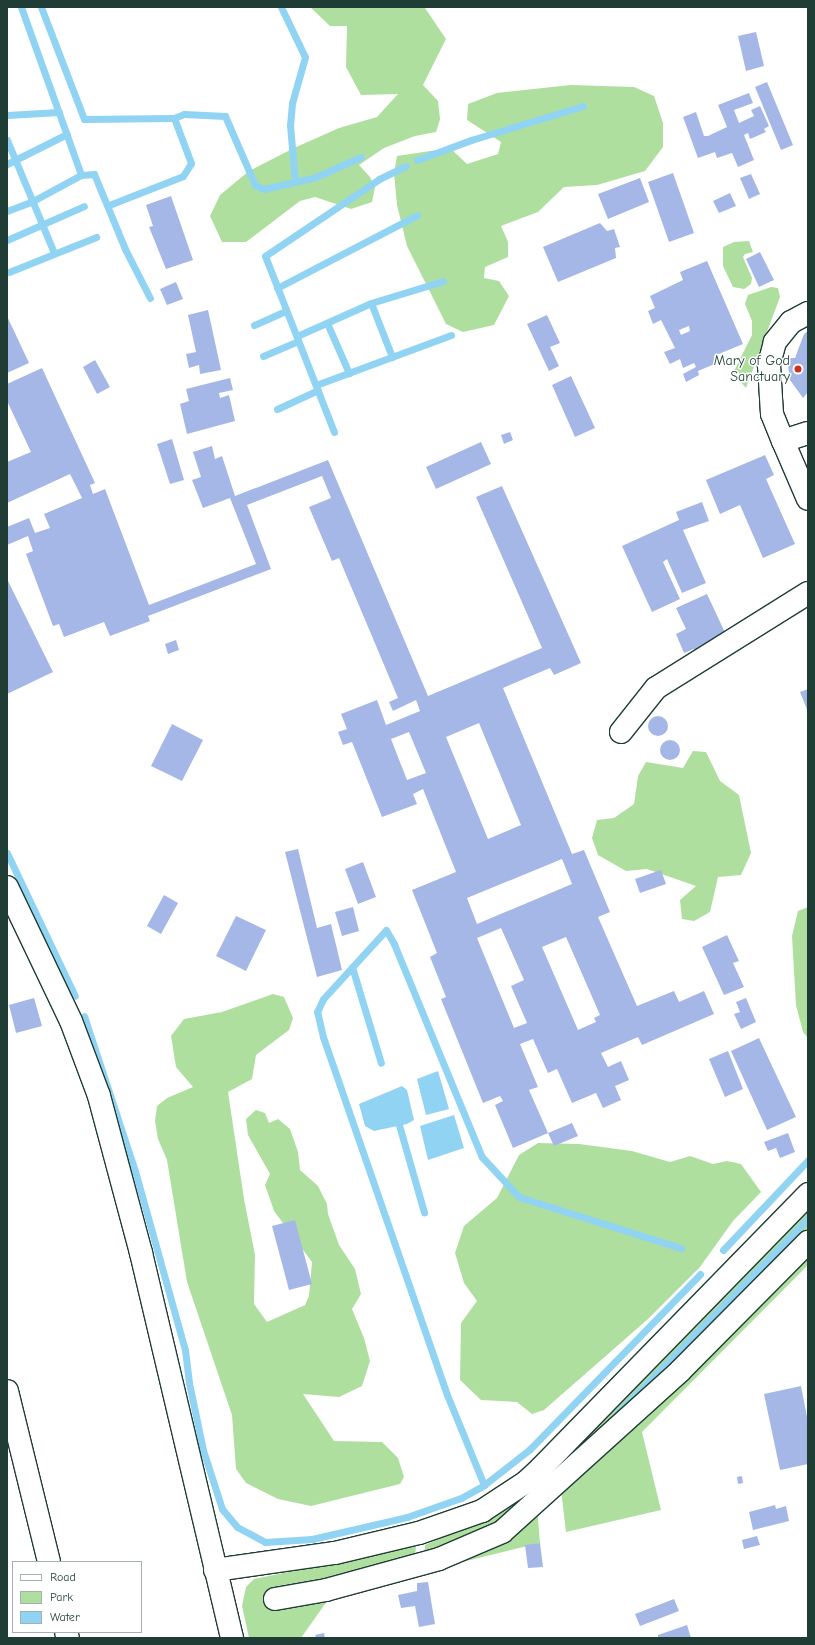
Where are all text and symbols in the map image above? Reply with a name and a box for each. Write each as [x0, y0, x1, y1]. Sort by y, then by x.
place label: Mary of God Sanctuary [714, 353, 790, 386]
marker: Mary of God Sanctuary [793, 364, 803, 374]
legend [12, 1561, 142, 1633]
text: Road [50, 1570, 76, 1584]
text: Park [50, 1590, 73, 1604]
text: Water [50, 1610, 80, 1624]

